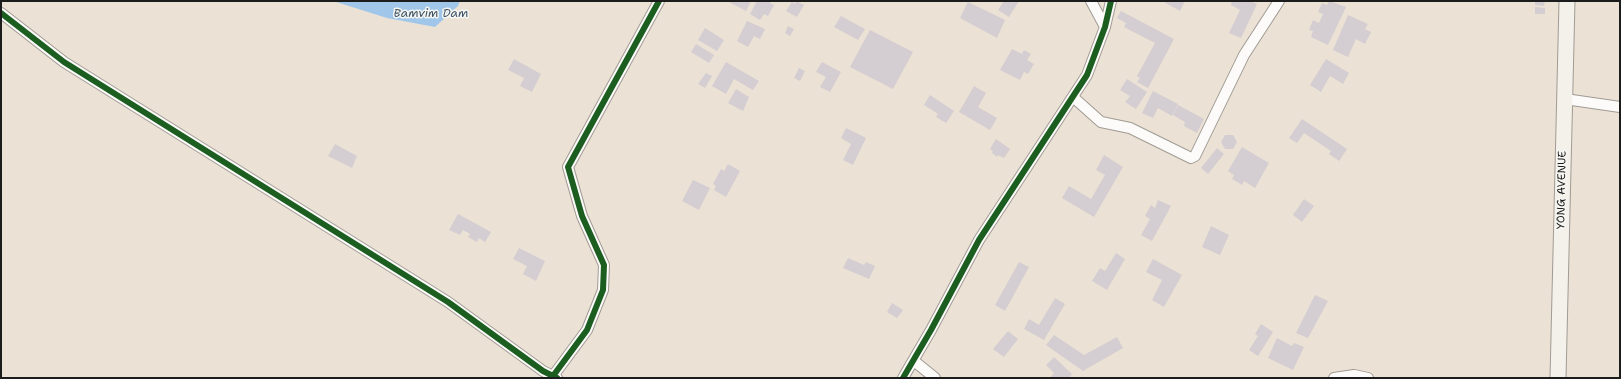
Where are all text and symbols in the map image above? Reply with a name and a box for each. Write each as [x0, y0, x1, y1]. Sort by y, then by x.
water label: Bamvim Dam [394, 7, 468, 21]
street label: YONG AVENUE [1555, 151, 1569, 229]

